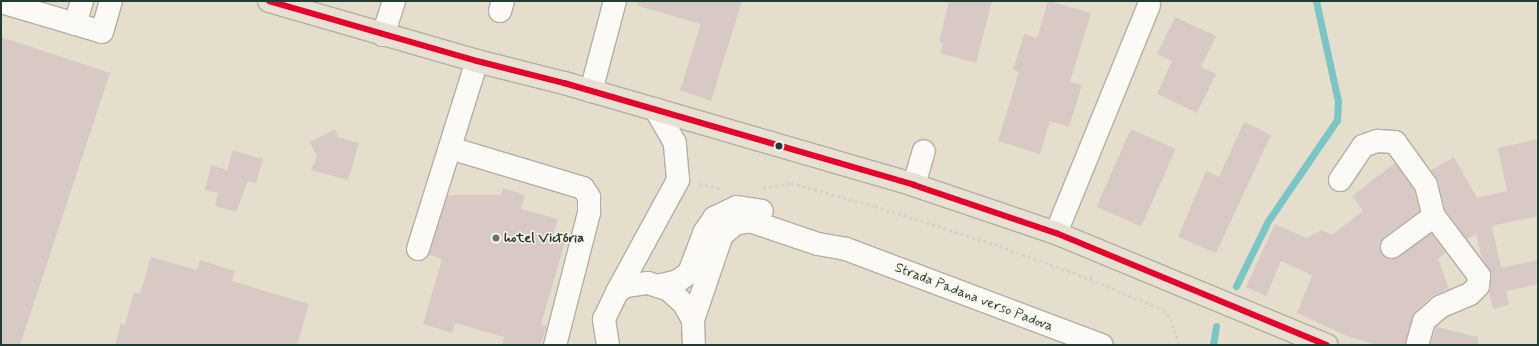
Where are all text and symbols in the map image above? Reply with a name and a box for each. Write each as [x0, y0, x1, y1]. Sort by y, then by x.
unlabelled marker [774, 141, 784, 151]
place label: hotel Victória [504, 230, 582, 246]
marker: hotel Victória [491, 233, 501, 243]
street label: Strada Padana verso Padova [892, 259, 1056, 335]

